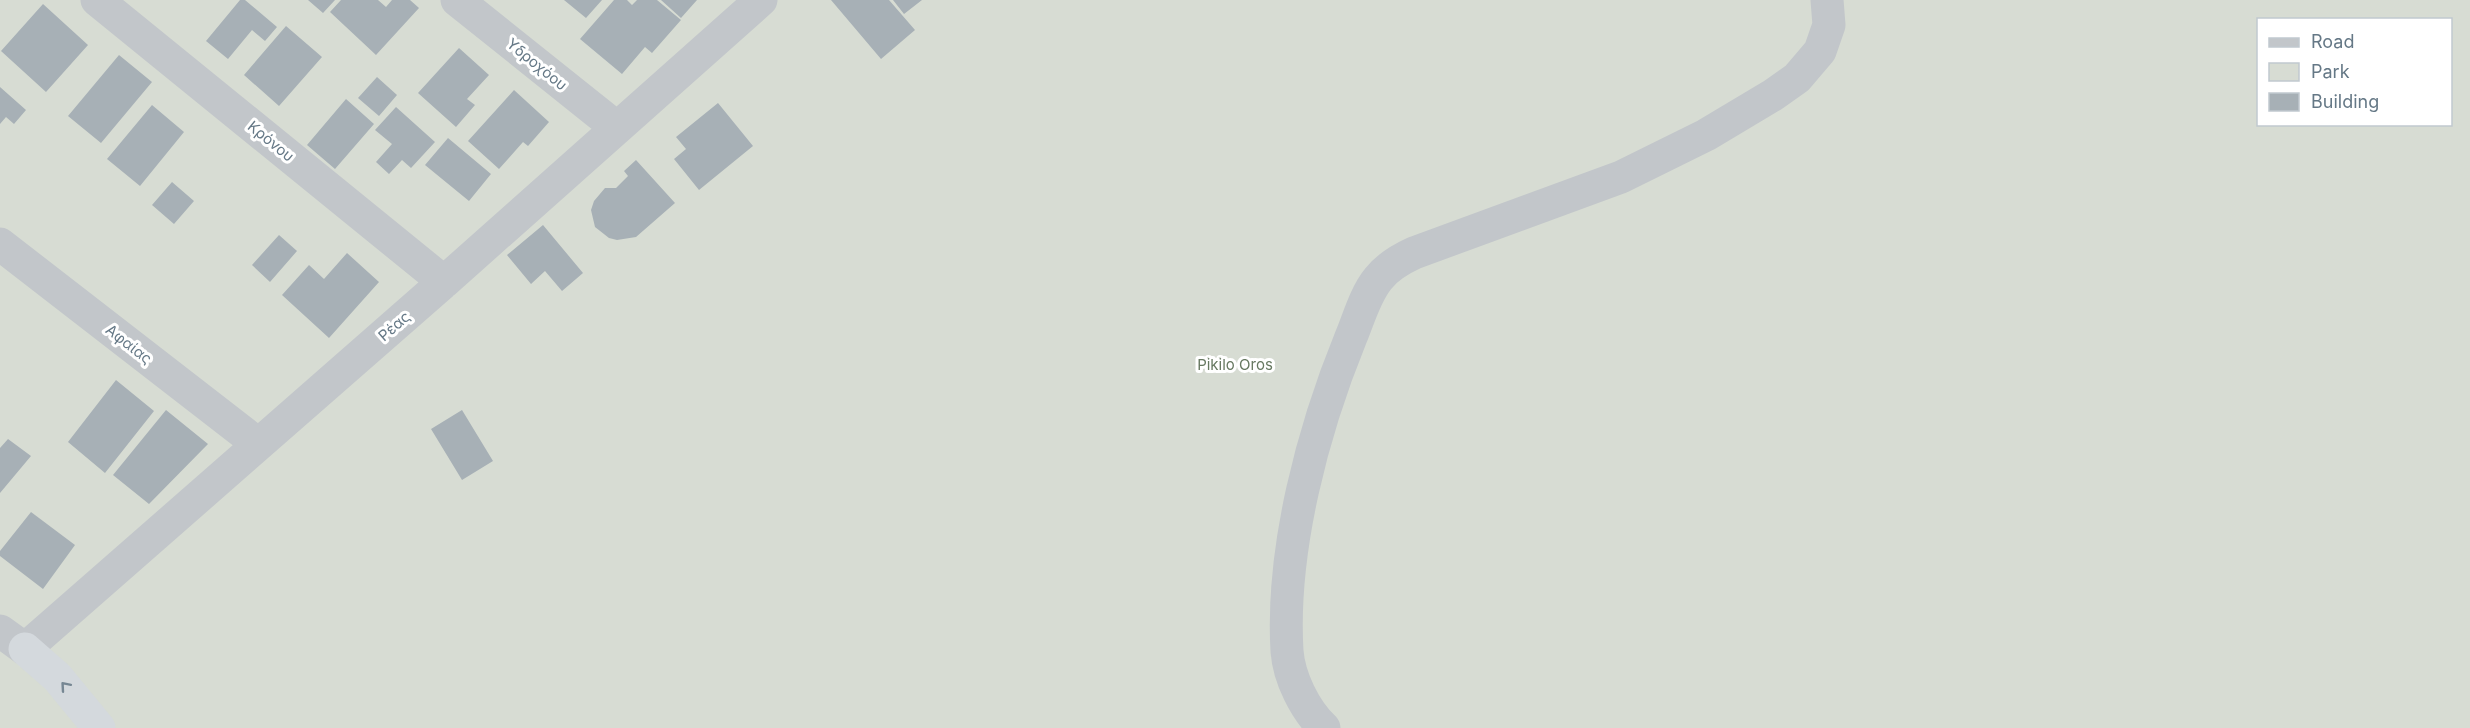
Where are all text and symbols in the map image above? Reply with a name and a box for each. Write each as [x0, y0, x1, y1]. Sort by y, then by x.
legend [2257, 18, 2452, 126]
text: Road [2311, 31, 2354, 52]
street label: Υδροχόου [503, 34, 571, 94]
text: Park [2311, 61, 2350, 82]
text: Building [2311, 91, 2379, 112]
street label: Κρόνου [244, 117, 298, 165]
street label: Ρέας [374, 307, 414, 345]
street label: Αφαίας [102, 320, 156, 368]
park label: Pikilo Oros [1197, 355, 1273, 374]
one-way arrow [61, 682, 72, 693]

